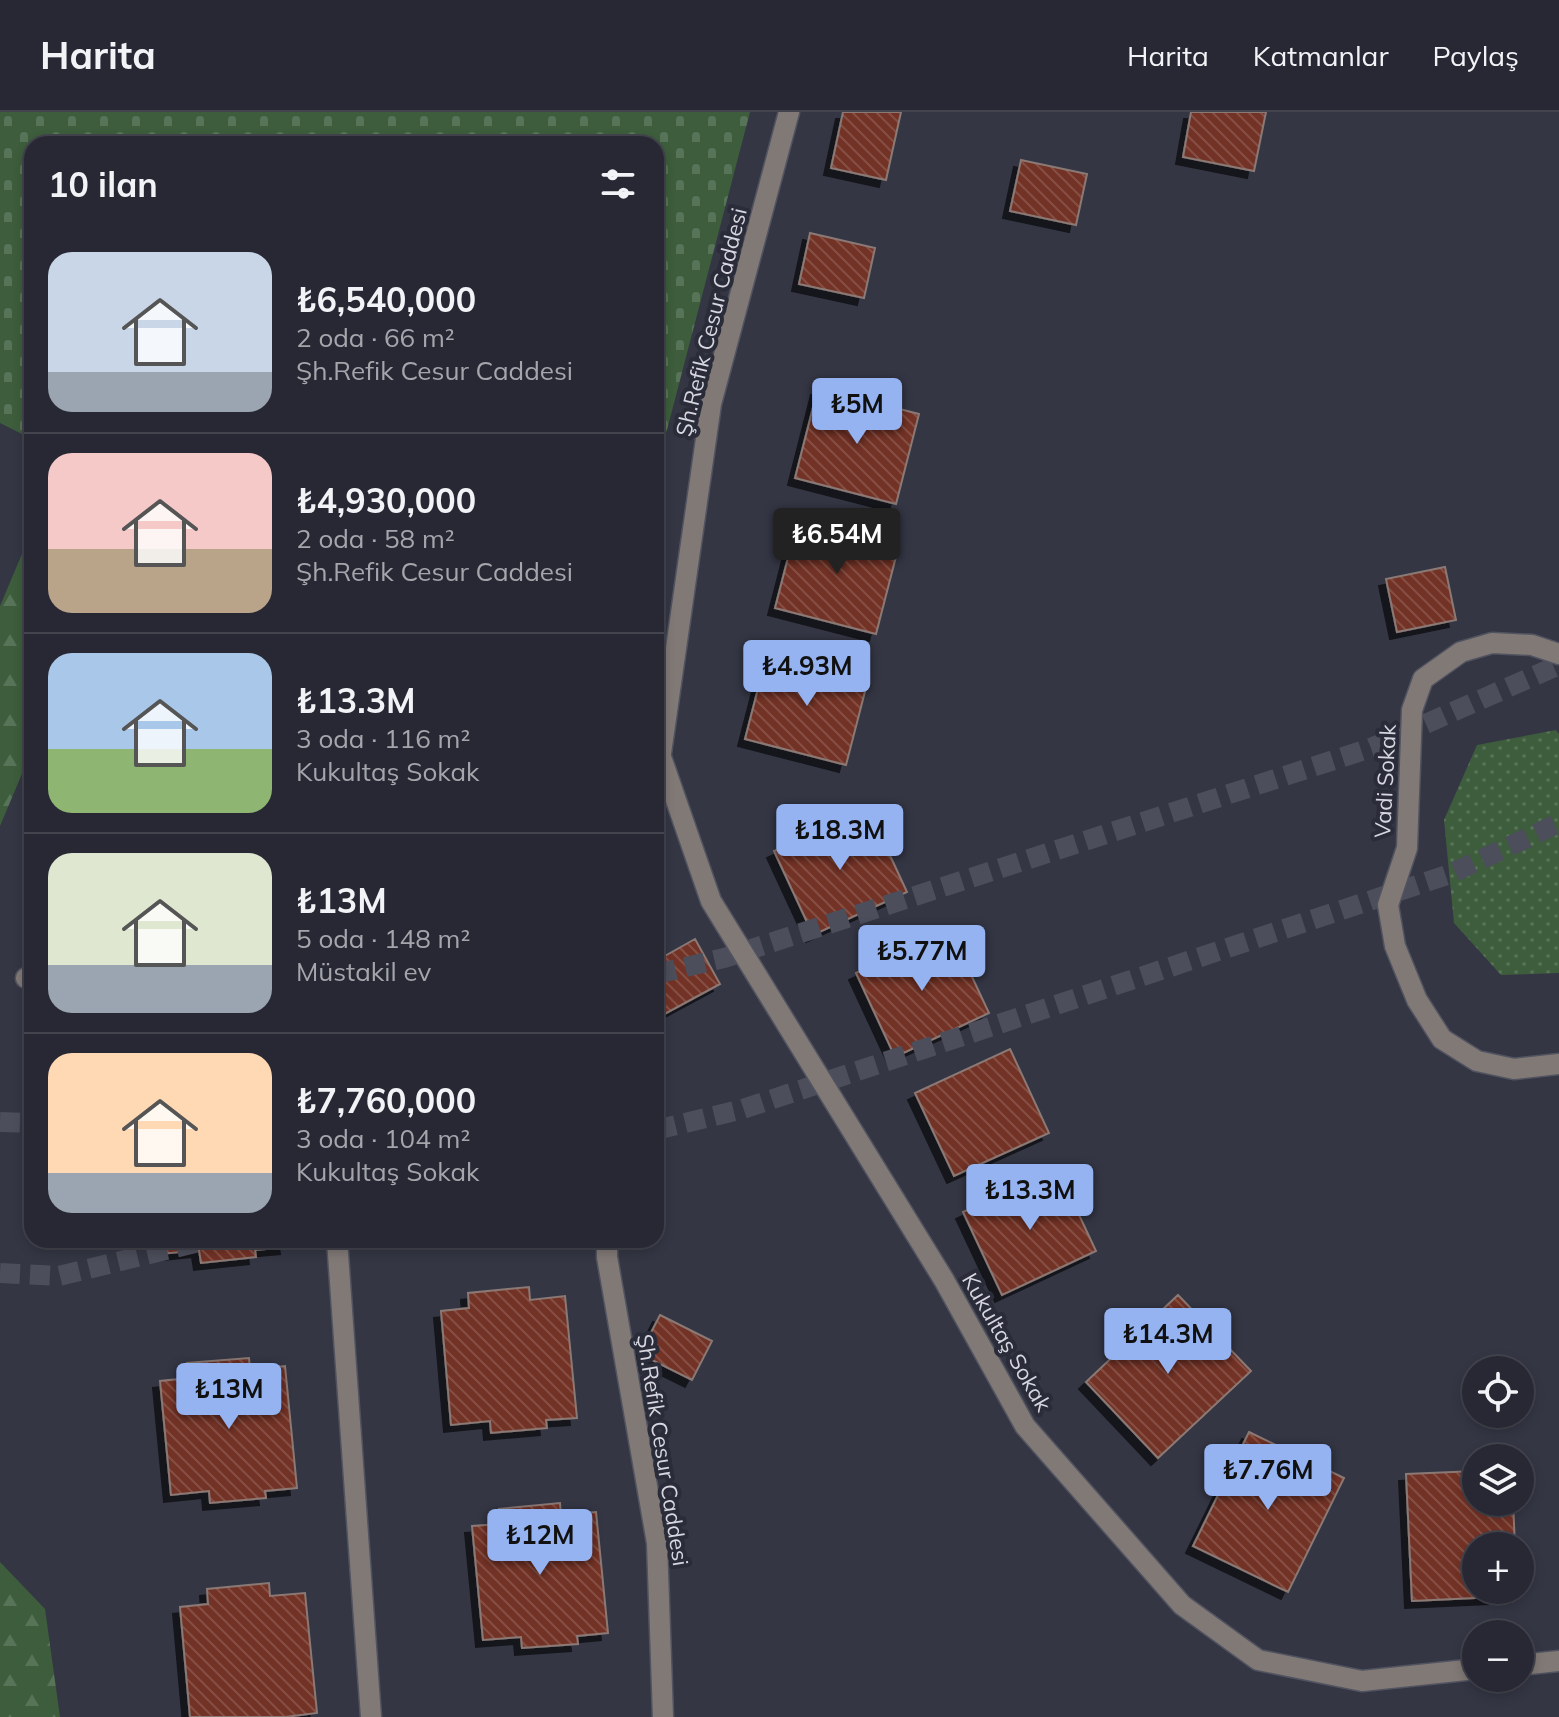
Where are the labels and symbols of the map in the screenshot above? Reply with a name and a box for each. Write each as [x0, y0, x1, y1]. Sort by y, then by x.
street label: Şh.Refik Cesur Caddesi [669, 205, 753, 439]
pin: ₺5M [818, 378, 896, 446]
pin: ₺6.54M [772, 508, 902, 576]
pin: ₺4.93M [742, 640, 872, 708]
street label: Vadi Sokak [1368, 723, 1402, 838]
pin: ₺18.3M [775, 804, 905, 872]
pin: ₺5.77M [857, 925, 987, 993]
pin: ₺13.3M [965, 1164, 1095, 1232]
street label: Kukultaş Sokak [956, 1268, 1058, 1417]
pin: ₺14.3M [1103, 1308, 1233, 1376]
street label: Şh.Refik Cesur Caddesi [631, 1332, 695, 1568]
pin: ₺13M [182, 1363, 276, 1431]
pin: ₺7.76M [1203, 1444, 1333, 1512]
pin: ₺12M [493, 1509, 587, 1577]

